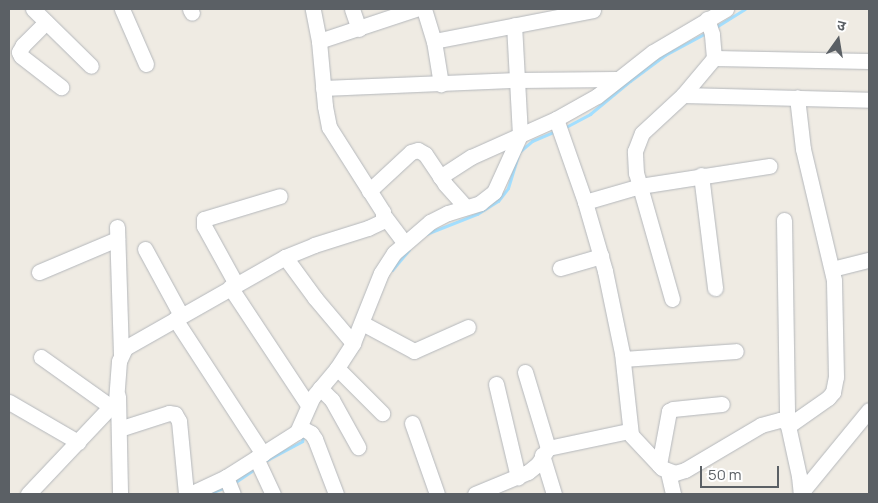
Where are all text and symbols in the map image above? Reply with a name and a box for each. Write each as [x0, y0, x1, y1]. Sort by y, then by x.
north arrow [813, 15, 863, 65]
text: उ [835, 15, 848, 35]
scale bar [703, 456, 782, 488]
text: 50 m [708, 464, 742, 485]

